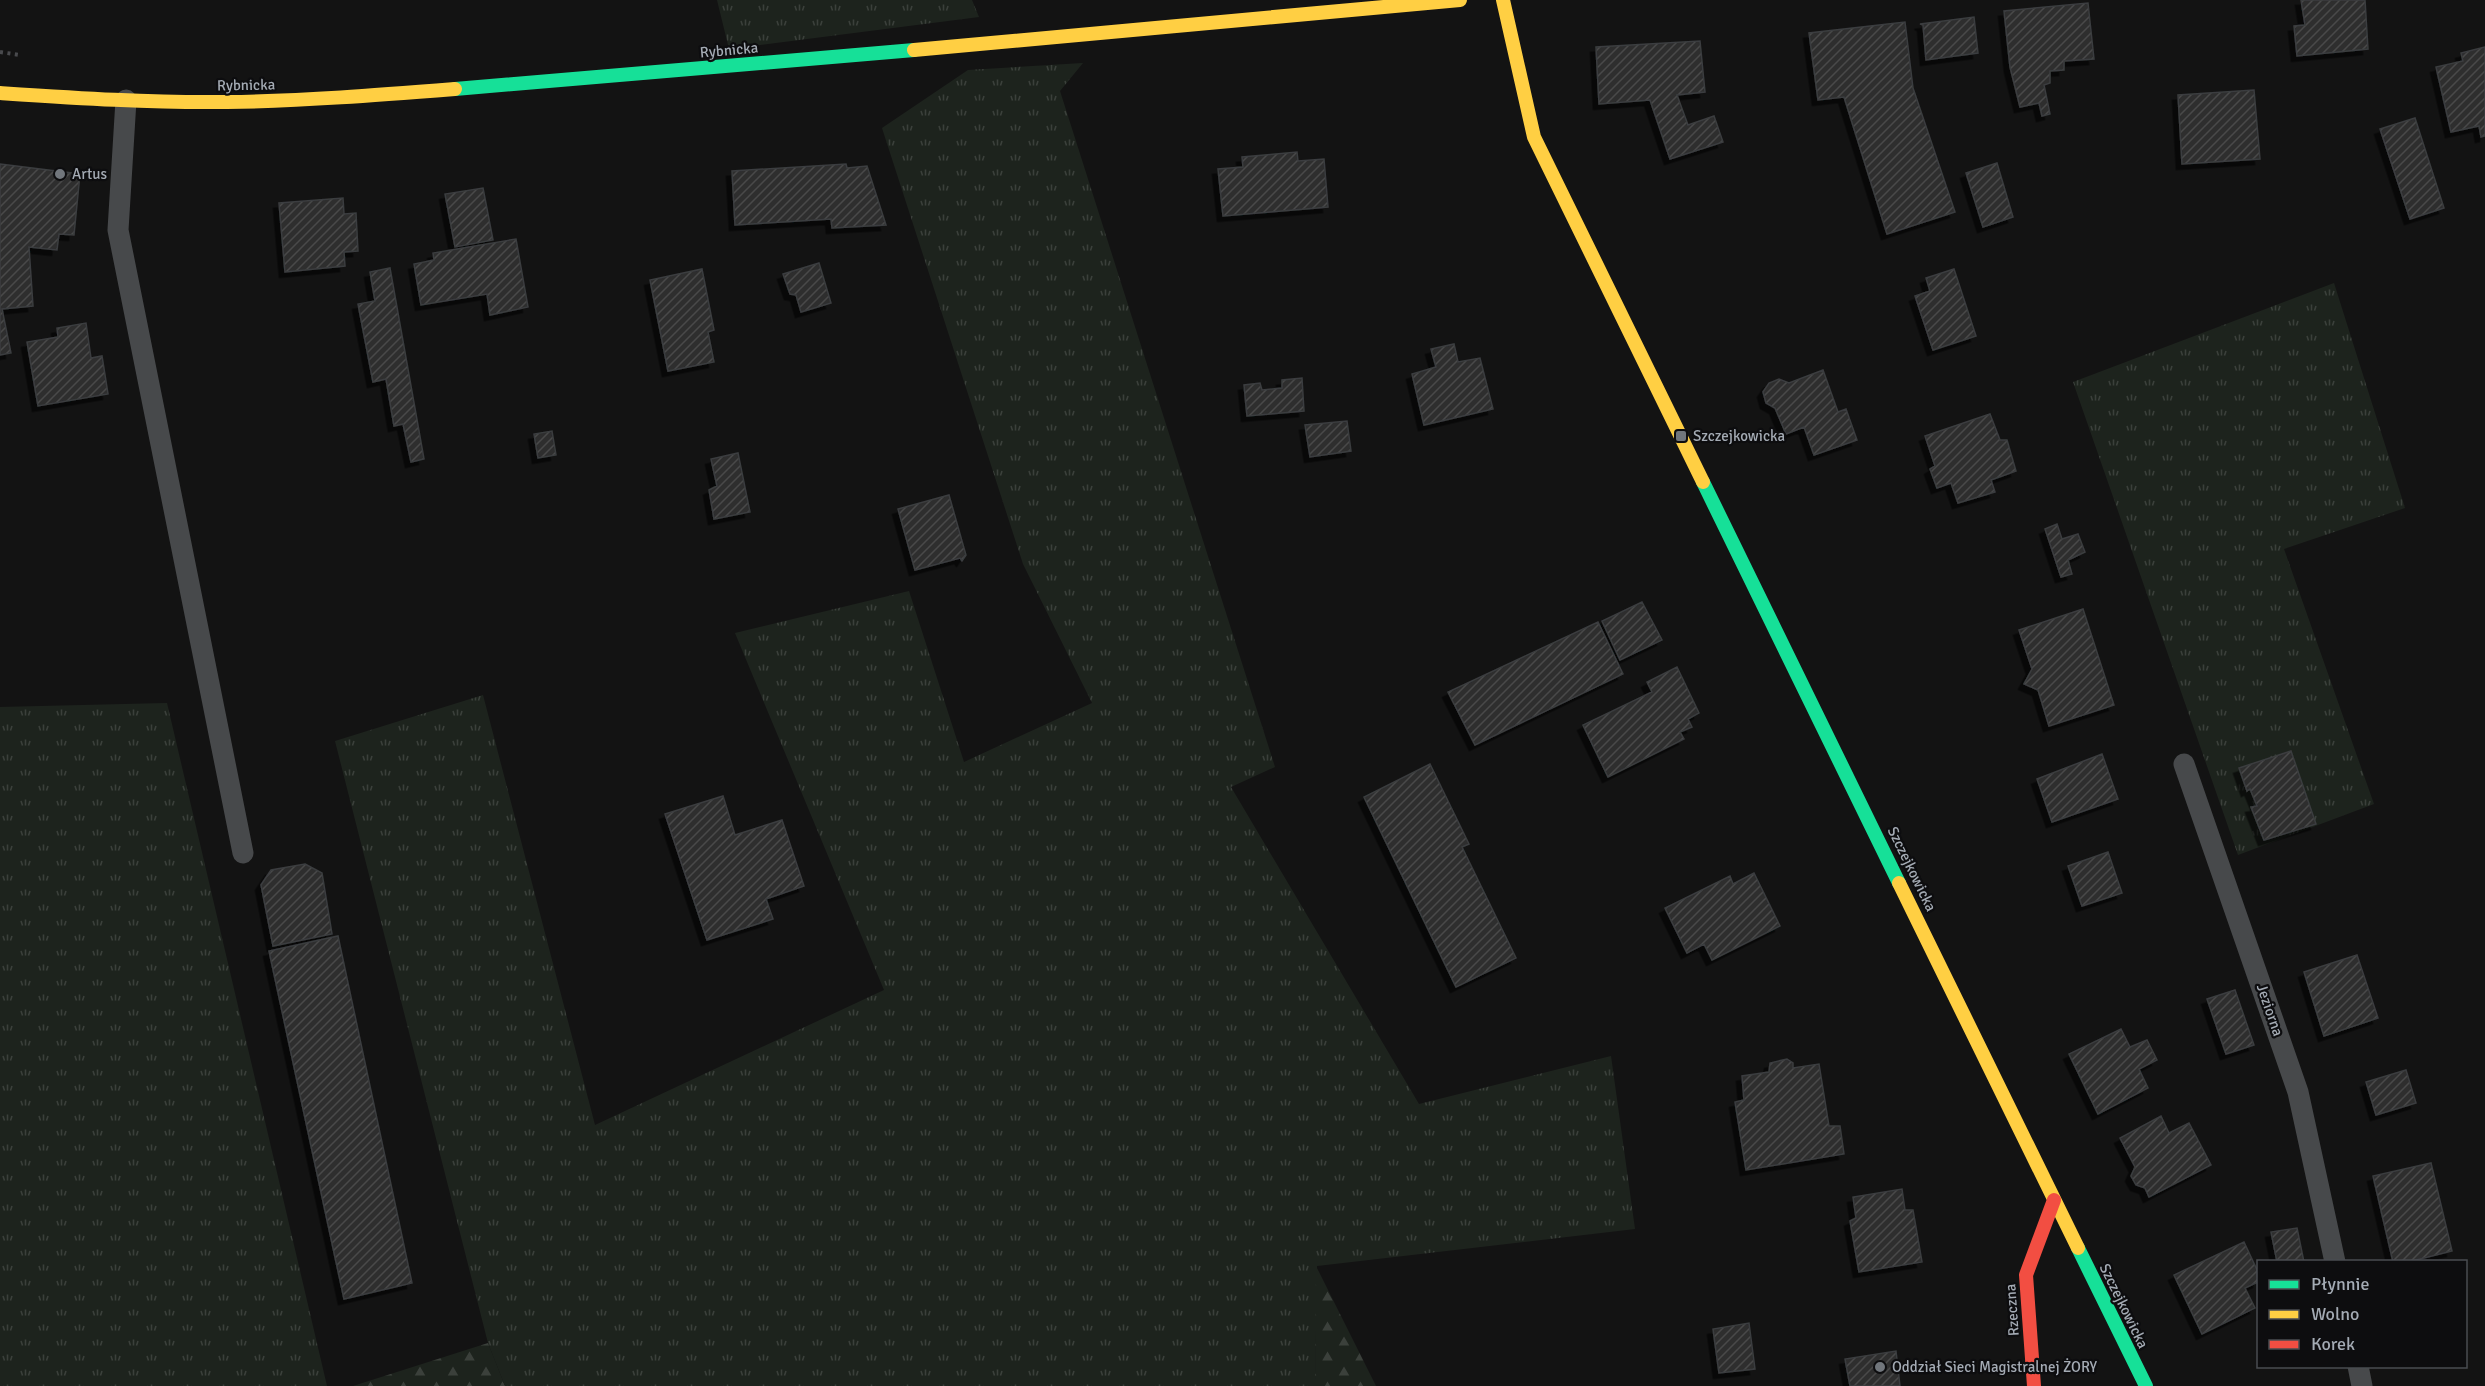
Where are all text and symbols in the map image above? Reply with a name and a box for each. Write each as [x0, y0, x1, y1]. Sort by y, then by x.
street label: Rybnicka [699, 38, 759, 62]
street label: Rybnicka [217, 75, 275, 95]
place label: Artus [72, 165, 107, 183]
marker: Artus [53, 167, 67, 181]
place label: Szczejkowicka [1693, 427, 1785, 445]
marker: Szczejkowicka [1674, 429, 1688, 443]
street label: Szczejkowicka [1884, 824, 1940, 914]
street label: Jeziorna [2253, 981, 2287, 1039]
legend [2257, 1260, 2467, 1368]
street label: Szczejkowicka [2096, 1261, 2152, 1351]
text: Płynnie [2311, 1273, 2369, 1295]
street label: Rzeczna [2001, 1283, 2023, 1337]
text: Wolno [2311, 1303, 2359, 1325]
text: Korek [2311, 1333, 2355, 1355]
place label: Oddział Sieci Magistralnej ŻORY [1892, 1358, 2098, 1376]
marker: Oddział Sieci Magistralnej ŻORY [1873, 1360, 1887, 1374]

